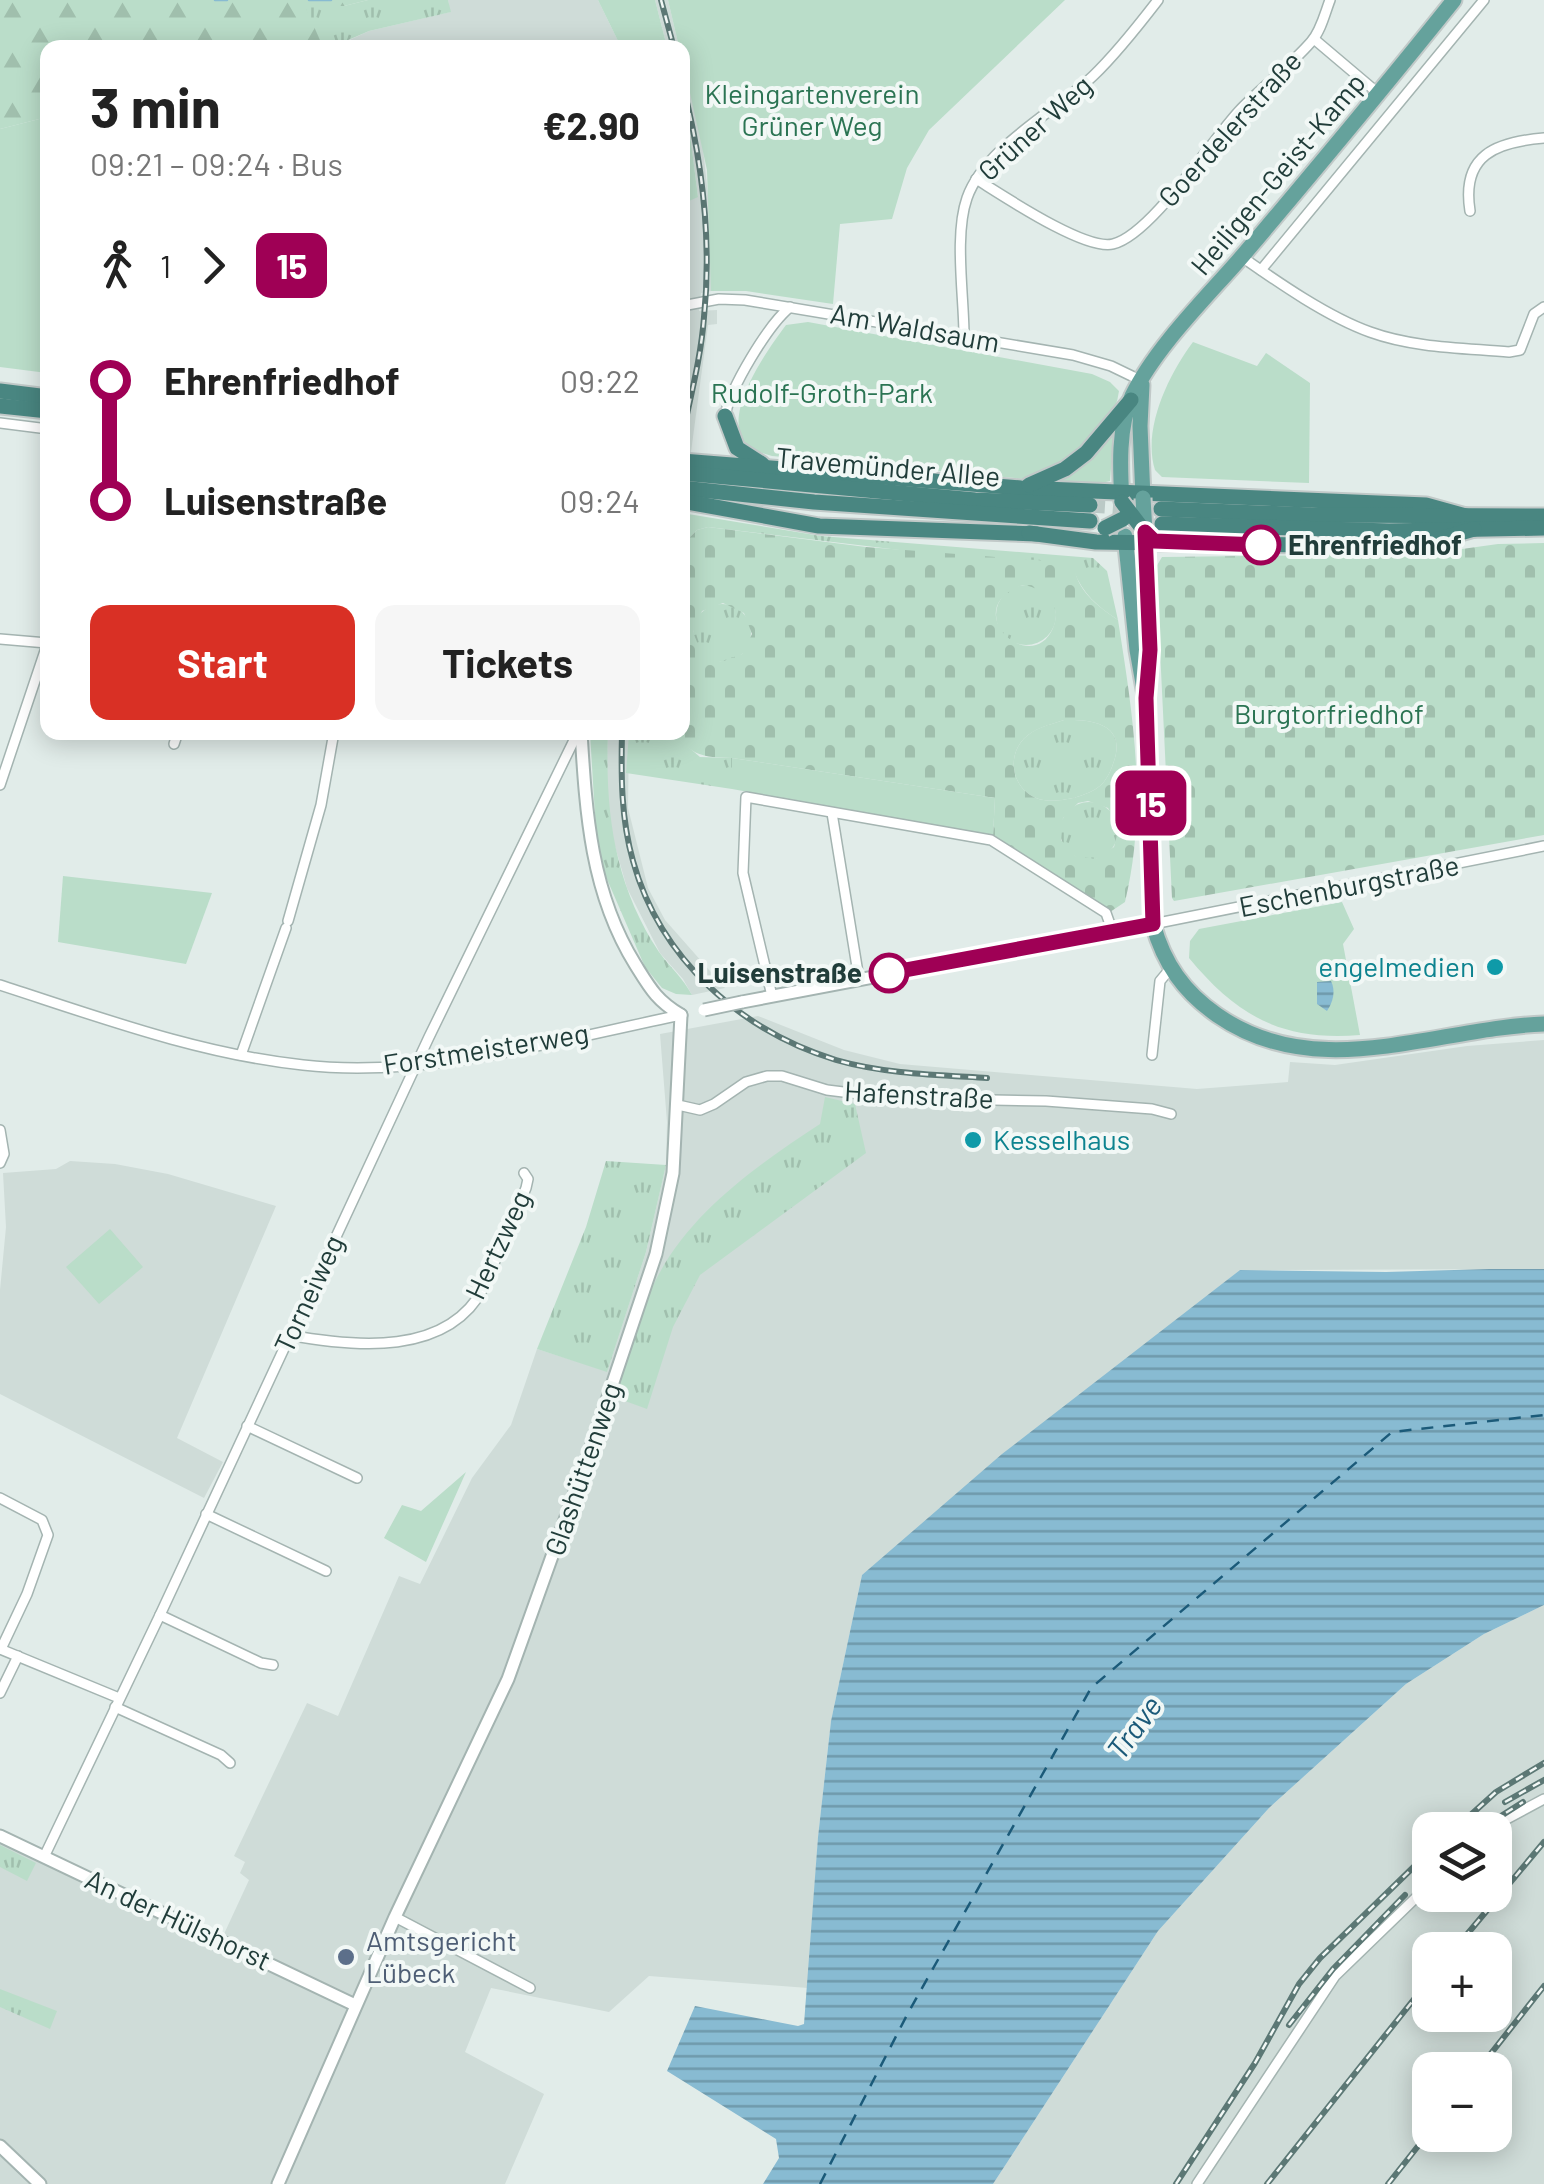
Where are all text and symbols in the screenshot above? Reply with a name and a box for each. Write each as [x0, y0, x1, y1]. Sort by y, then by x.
street label: Goerdelerstraße [1150, 44, 1308, 213]
street label: Heiligen-Geist-Kamp [1183, 65, 1372, 281]
street label: Grüner Weg [970, 67, 1098, 187]
text: 3 min [90, 73, 221, 139]
park label: Kleingartenverein Grüner Weg [704, 76, 920, 142]
text: €2.90 [543, 102, 640, 148]
text: 09:21 – 09:24 · Bus [90, 144, 343, 182]
icon: walk [90, 238, 145, 293]
icon: forward [186, 238, 241, 293]
text: 15 [276, 244, 307, 286]
text: 1 [160, 246, 171, 284]
street label: Am Waldsaum [828, 295, 1002, 359]
text: Ehrenfriedhof [164, 357, 400, 403]
text: 09:22 [560, 361, 640, 399]
park label: Rudolf-Groth-Park [711, 375, 933, 409]
street label: Travemünder Allee [774, 439, 1002, 493]
text: Luisenstraße [164, 477, 387, 523]
text: 09:24 [560, 481, 640, 519]
marker: Ehrenfriedhof [1242, 526, 1280, 564]
place label: Ehrenfriedhof [1288, 527, 1462, 561]
button: Start [90, 605, 355, 720]
button: Tickets [375, 605, 640, 720]
park label: Burgtorfriedhof [1234, 696, 1424, 730]
line badge: 15 [1106, 770, 1196, 836]
text: 15 [1135, 782, 1167, 824]
street label: Eschenburgstraße [1236, 847, 1462, 923]
place label: engelmedien [1318, 949, 1475, 983]
marker: Luisenstraße [870, 954, 908, 992]
place label: Luisenstraße [698, 955, 862, 989]
marker: engelmedien [1484, 956, 1506, 978]
street label: Forstmeisterweg [381, 1015, 591, 1081]
street label: Hafenstraße [843, 1073, 995, 1115]
place label: Kesselhaus [993, 1122, 1130, 1156]
marker: Kesselhaus [962, 1129, 984, 1151]
street label: Hertzweg [457, 1185, 537, 1304]
street label: Torneiweg [266, 1229, 350, 1358]
street label: Glashüttenweg [537, 1378, 628, 1560]
water label: Trave [1098, 1688, 1168, 1766]
map controls [1412, 1812, 1512, 2152]
button: layers [1412, 1812, 1512, 1912]
street label: An der Hülshorst [80, 1861, 277, 1977]
place label: Amtsgericht Lübeck [366, 1923, 517, 1989]
button: + [1412, 1932, 1512, 2032]
marker: Amtsgericht Lübeck [335, 1946, 357, 1968]
button: − [1412, 2052, 1512, 2152]

